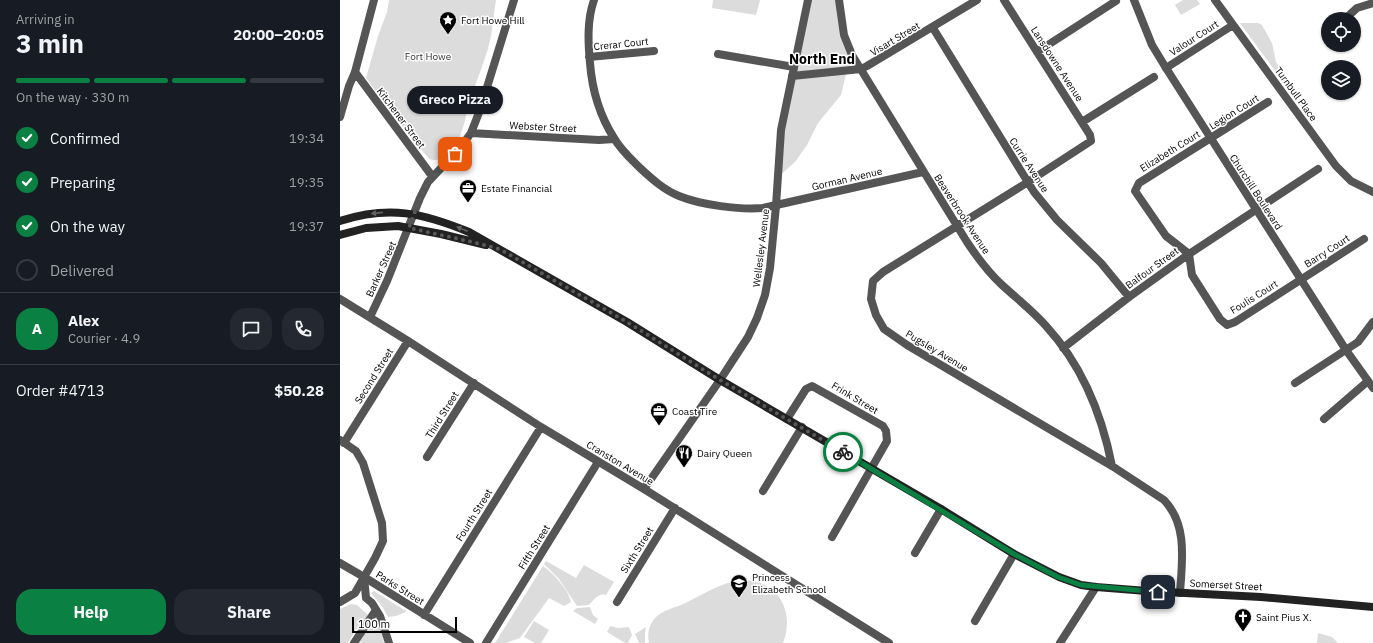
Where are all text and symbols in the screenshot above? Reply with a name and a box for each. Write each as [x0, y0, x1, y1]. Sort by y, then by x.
place icon: Fort Howe Hill [438, 10, 458, 35]
text: Arriving in [16, 11, 75, 28]
map controls [1321, 12, 1361, 100]
button: locate [1321, 12, 1361, 52]
place label: Fort Howe Hill [461, 14, 525, 27]
street label: Valour Court [1167, 17, 1221, 59]
street label: Visart Street [868, 19, 923, 59]
street label: Lansdowne Avenue [1028, 24, 1086, 104]
text: 20:00–20:05 [233, 25, 324, 44]
text: 3 min [16, 26, 84, 60]
street label: Crerar Court [593, 35, 650, 53]
park label: Fort Howe [405, 50, 452, 63]
district label: North End [789, 50, 855, 68]
button: layers [1321, 60, 1361, 100]
street label: Turnbull Place [1272, 64, 1320, 124]
street label: Kitchener Street [374, 85, 428, 152]
callout: Greco Pizza [407, 86, 503, 114]
text: On the way · 330 m [16, 89, 129, 106]
text: Greco Pizza [419, 91, 491, 108]
street label: Legion Court [1207, 91, 1262, 132]
street label: Webster Street [509, 119, 577, 135]
icon: check [16, 127, 38, 149]
street label: Elizabeth Court [1137, 127, 1203, 175]
text: Confirmed [50, 129, 120, 148]
text: 19:34 [289, 130, 324, 147]
street label: Currie Avenue [1006, 135, 1052, 195]
pin [438, 137, 472, 171]
icon: bag [444, 143, 466, 165]
street label: Churchill Boulevard [1227, 152, 1285, 232]
street label: Gorman Avenue [811, 164, 884, 193]
icon: check [16, 171, 38, 193]
street label: Beaverbrook Avenue [931, 171, 993, 257]
text: Preparing [50, 173, 115, 192]
text: 19:35 [289, 174, 324, 191]
office icon: Estate Financial [458, 178, 478, 203]
place label: Estate Financial [481, 182, 552, 195]
street label: Wellesley Avenue [750, 208, 772, 288]
one-way arrow [371, 209, 383, 216]
icon: check [16, 215, 38, 237]
text: On the way [50, 217, 125, 236]
text: 19:37 [289, 218, 324, 235]
one-way arrow [455, 226, 467, 232]
street label: Barry Court [1302, 231, 1352, 270]
street label: Barker Street [363, 239, 399, 299]
street label: Balfour Street [1123, 244, 1182, 292]
text: Delivered [50, 261, 114, 280]
street label: Foulis Court [1228, 277, 1281, 317]
button: chat [230, 308, 272, 350]
button: phone [282, 308, 324, 350]
text: Alex [68, 311, 99, 330]
text: A [32, 319, 42, 338]
street label: Pugsley Avenue [903, 327, 971, 375]
text: Courier · 4.9 [68, 330, 140, 347]
street label: Second Street [352, 345, 397, 406]
street label: Frink Street [829, 379, 881, 417]
text: Order #4713 [16, 381, 105, 400]
text: $50.28 [274, 381, 324, 400]
street label: Third Street [422, 389, 462, 441]
office icon: Coast Tire [649, 401, 669, 426]
place label: Coast Tire [672, 405, 718, 418]
courier [823, 432, 863, 472]
street label: Cranston Avenue [584, 438, 656, 488]
icon: bike [832, 441, 854, 463]
restaurant icon: Dairy Queen [674, 443, 694, 468]
place label: Dairy Queen [697, 447, 752, 460]
street label: Fourth Street [453, 486, 495, 544]
street label: Fifth Street [515, 522, 553, 572]
street label: Sixth Street [618, 524, 657, 576]
street label: Parks Street [373, 568, 427, 608]
place label: Princess Elizabeth School [752, 571, 827, 596]
school or university icon: Princess Elizabeth School [729, 573, 749, 598]
pin [1141, 575, 1175, 609]
street label: Somerset Street [1189, 577, 1263, 593]
icon: home [1147, 581, 1169, 603]
button: Help [16, 589, 166, 635]
button: Share [174, 589, 324, 635]
church icon: Saint Pius X. [1233, 607, 1253, 632]
place label: Saint Pius X. [1256, 611, 1312, 624]
scale bar [352, 615, 457, 634]
text: 100 m [358, 617, 390, 631]

